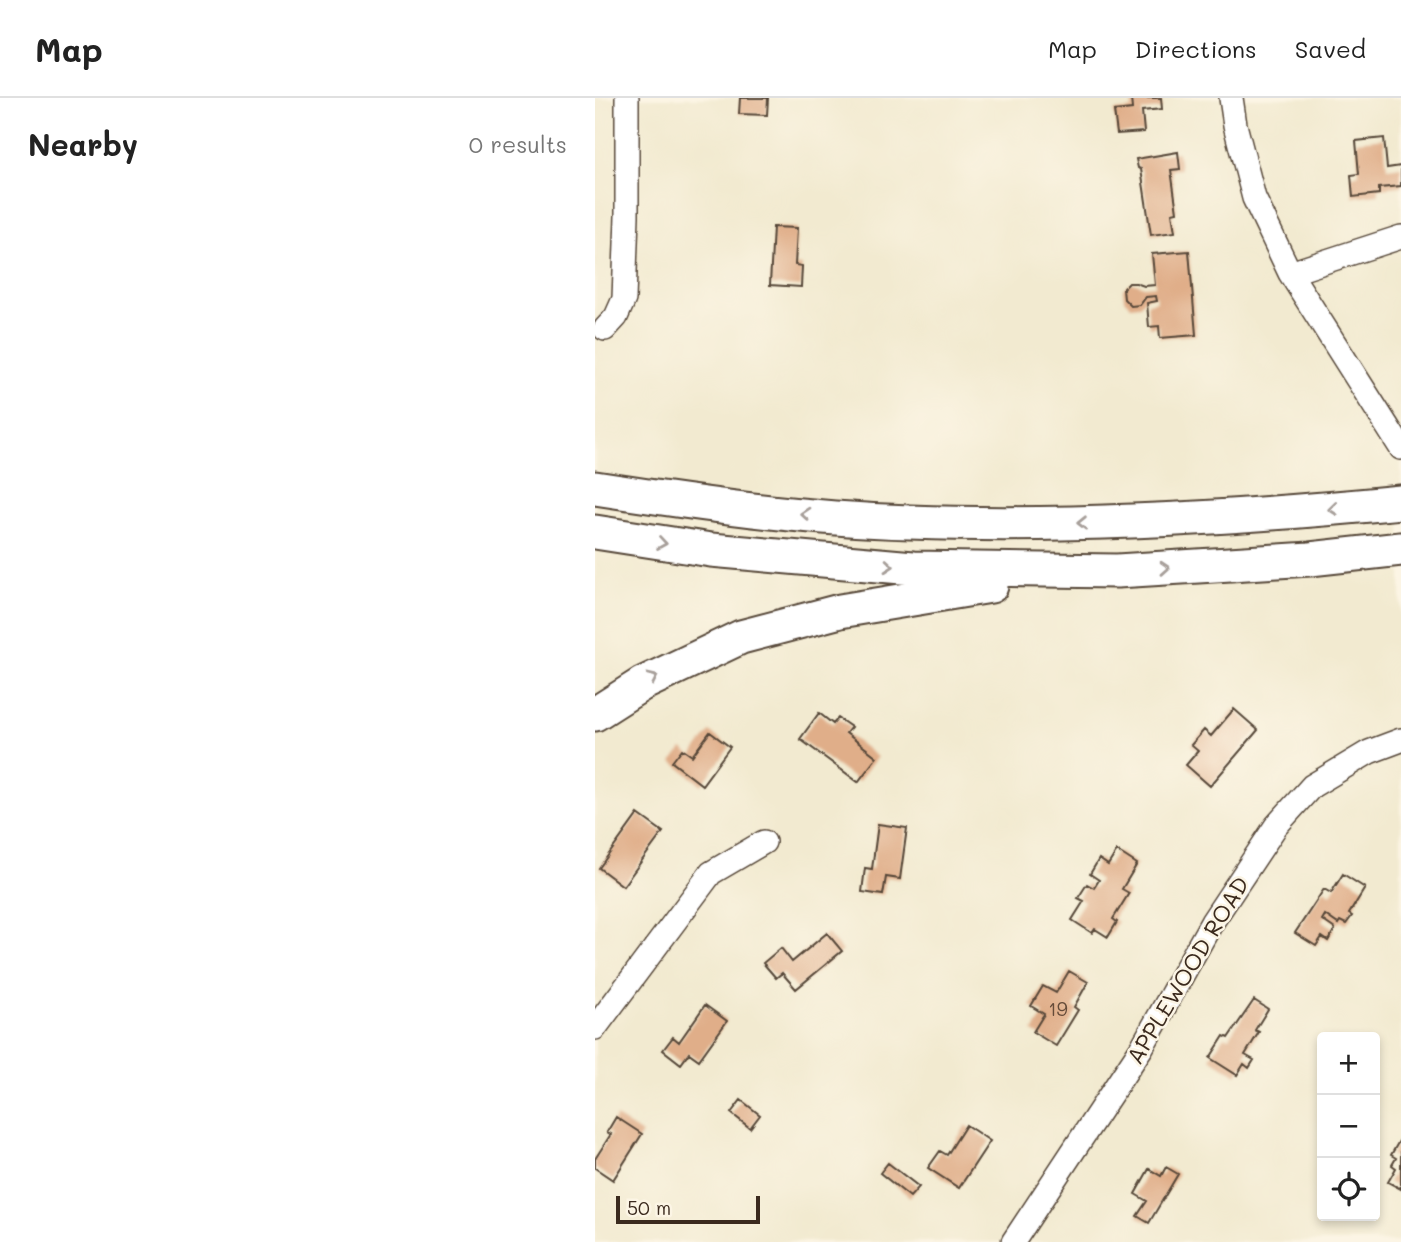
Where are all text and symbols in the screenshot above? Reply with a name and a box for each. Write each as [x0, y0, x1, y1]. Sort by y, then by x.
text: Map [35, 27, 103, 70]
text: Map [1048, 33, 1097, 64]
text: Directions [1135, 33, 1257, 64]
text: Saved [1295, 33, 1366, 64]
text: Nearby [28, 124, 138, 164]
text: 0 results [469, 129, 567, 159]
one-way arrow [1327, 501, 1338, 516]
one-way arrow [800, 507, 811, 522]
one-way arrow [1076, 515, 1086, 531]
one-way arrow [657, 535, 668, 550]
one-way arrow [883, 558, 894, 573]
one-way arrow [1160, 561, 1171, 576]
one-way arrow [646, 673, 658, 687]
street label: APPLEWOOD ROAD [1119, 871, 1255, 1069]
house number: 19 [1048, 996, 1068, 1021]
map controls [1317, 1032, 1380, 1221]
button: + [1317, 1032, 1380, 1095]
button: − [1317, 1095, 1380, 1158]
button: locate [1317, 1158, 1380, 1221]
scale bar [616, 1193, 759, 1225]
text: 50 m [627, 1195, 671, 1220]

